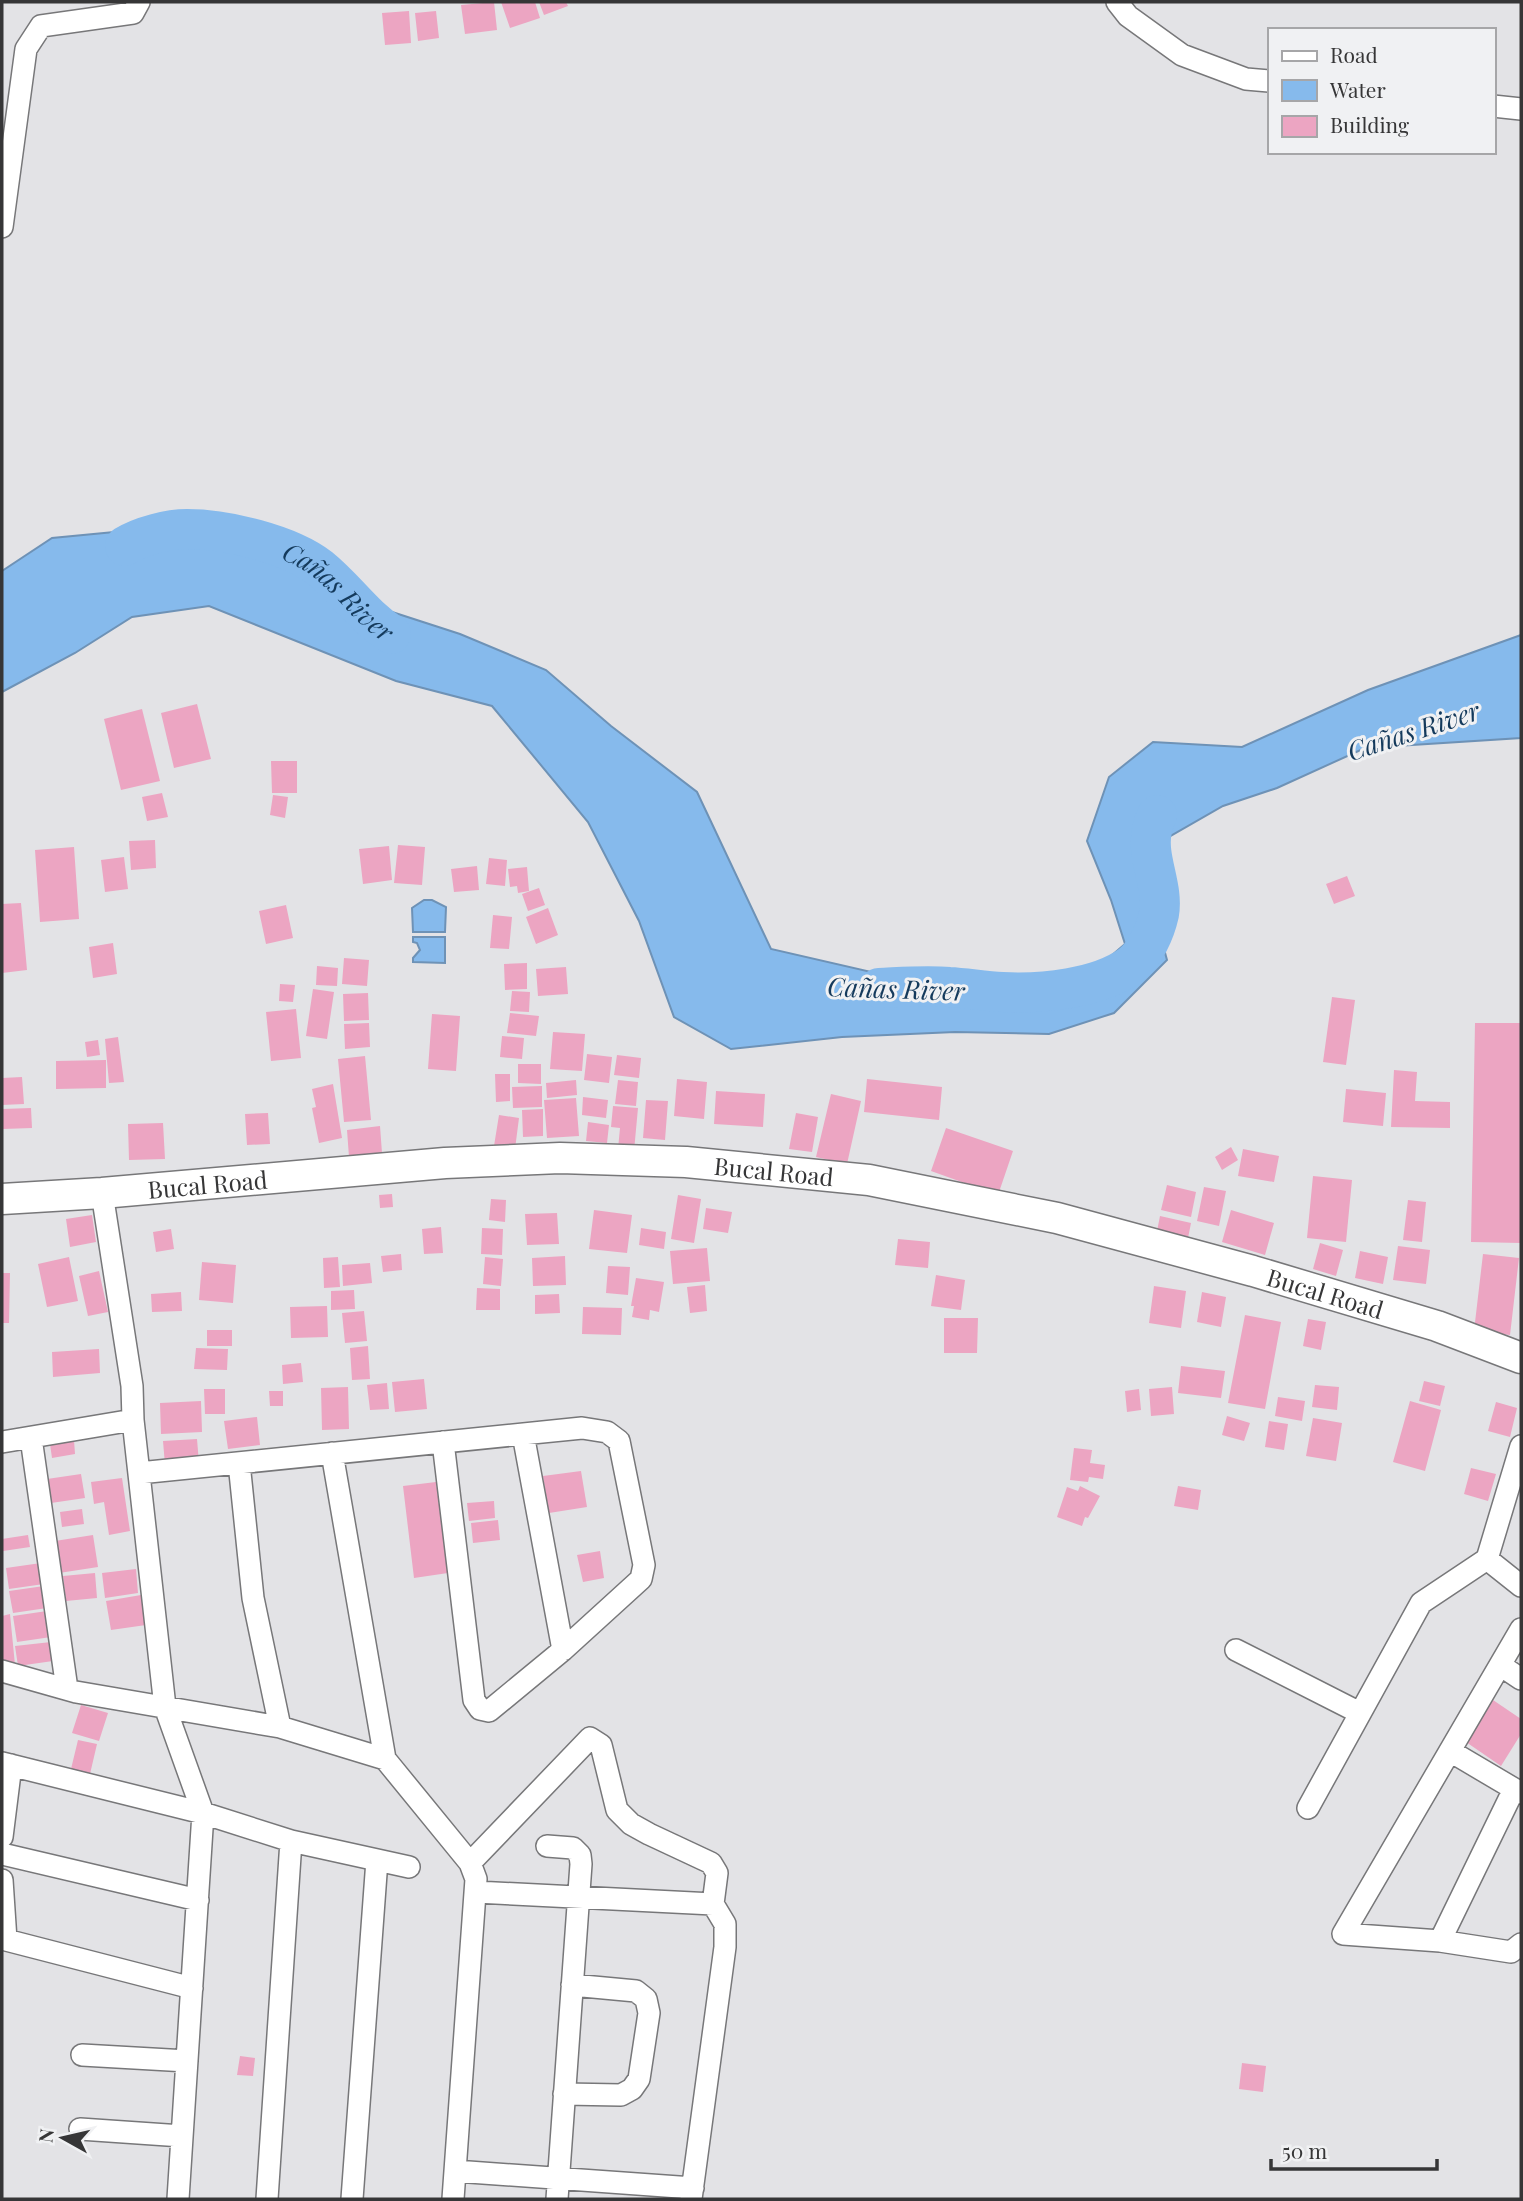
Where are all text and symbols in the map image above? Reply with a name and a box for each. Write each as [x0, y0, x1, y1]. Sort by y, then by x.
legend [1268, 28, 1495, 154]
text: Road [1330, 40, 1378, 68]
text: Water [1329, 75, 1386, 103]
text: Building [1330, 110, 1409, 138]
water label: Cañas River [278, 533, 402, 649]
water label: Cañas River [1342, 692, 1485, 768]
water label: Cañas River [827, 968, 966, 1008]
street label: Bucal Road [713, 1149, 835, 1192]
street label: Bucal Road [146, 1163, 269, 1205]
street label: Bucal Road [1263, 1260, 1388, 1325]
north arrow [28, 2103, 98, 2173]
text: N [31, 2127, 59, 2144]
scale bar [1271, 2128, 1437, 2172]
text: 50 m [1282, 2136, 1328, 2164]

